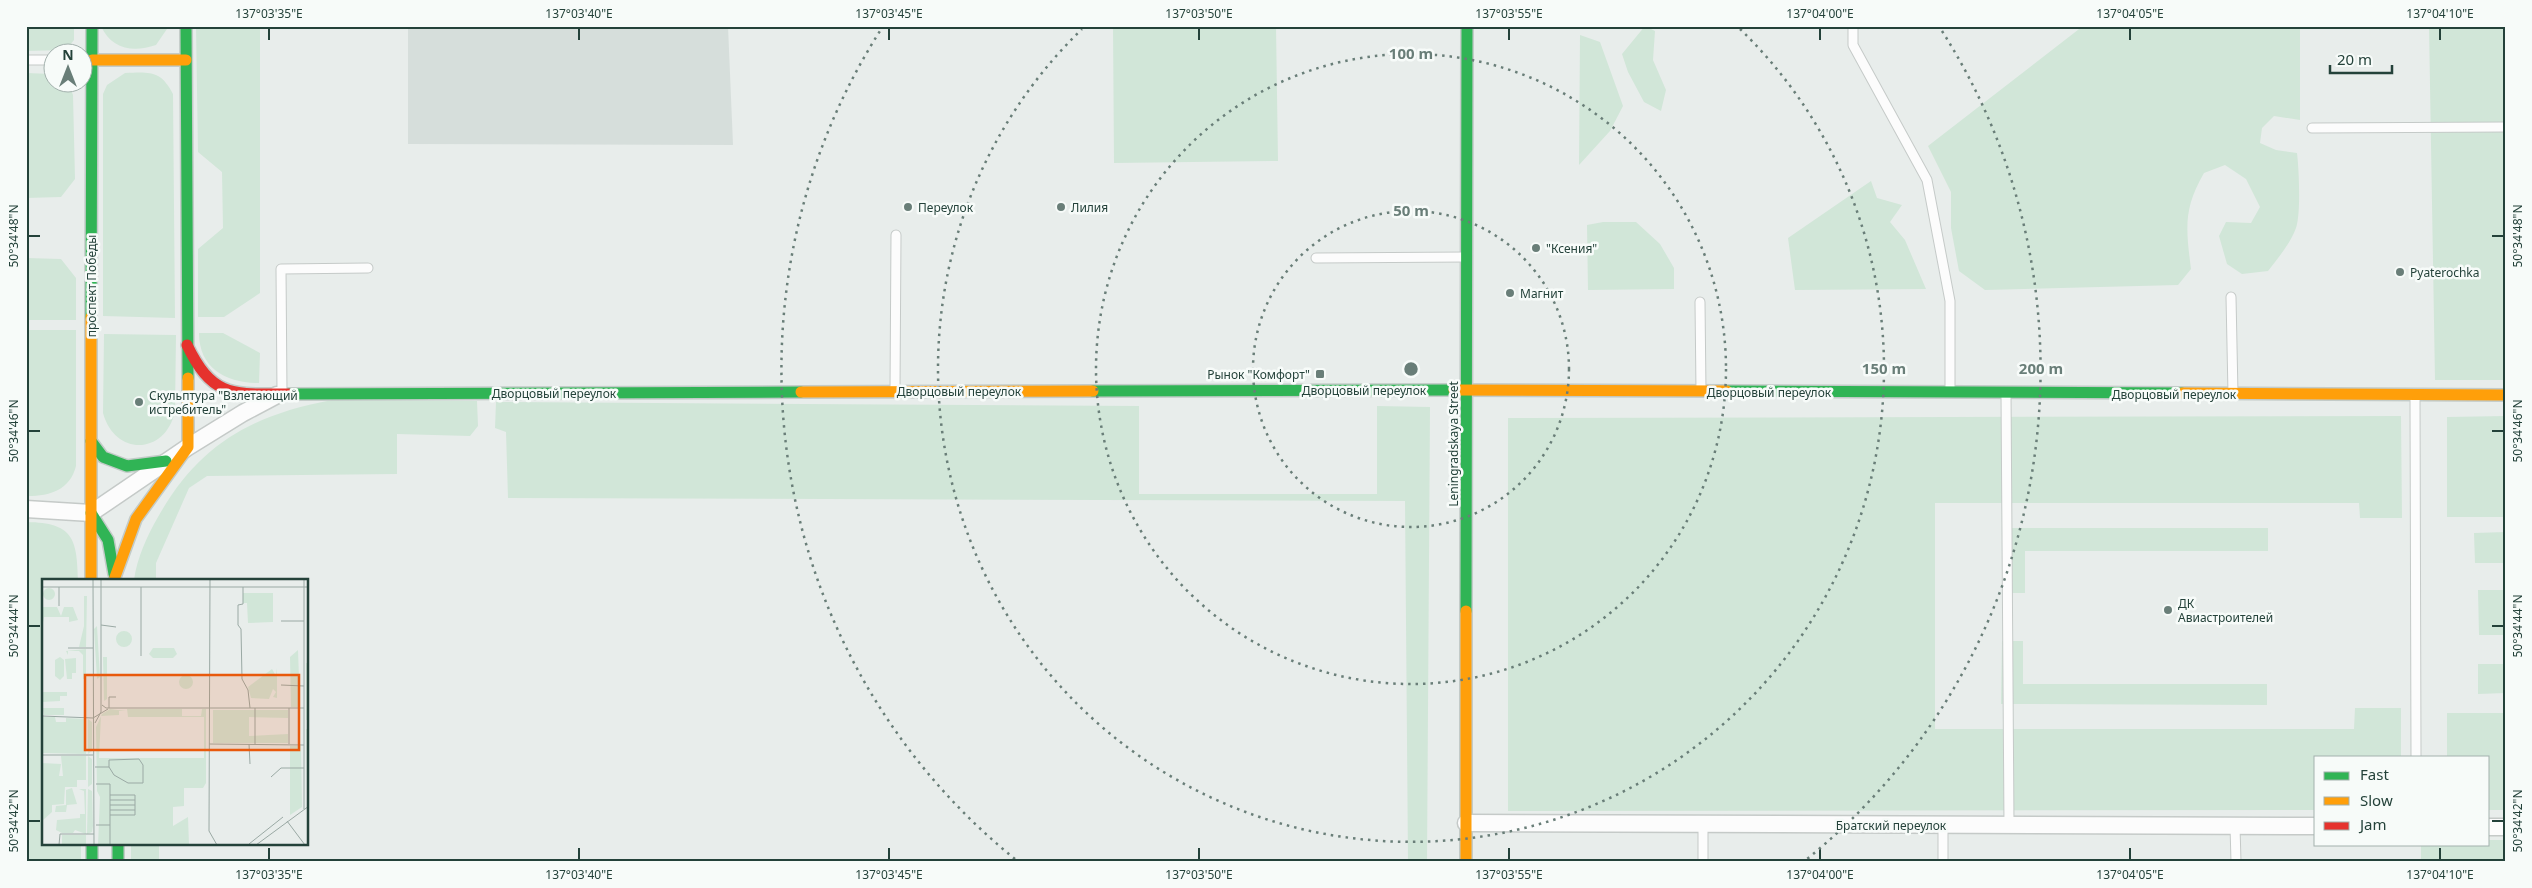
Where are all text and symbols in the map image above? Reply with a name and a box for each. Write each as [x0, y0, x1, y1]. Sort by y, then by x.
text: 137°03'35"E [235, 5, 303, 22]
text: 137°03'40"E [545, 5, 613, 22]
text: 137°03'45"E [855, 5, 923, 22]
text: 137°03'50"E [1165, 5, 1233, 22]
text: 137°03'55"E [1475, 5, 1543, 22]
text: 137°04'00"E [1786, 5, 1854, 22]
text: 137°04'05"E [2096, 5, 2164, 22]
text: 137°04'10"E [2406, 5, 2474, 22]
north arrow [42, 42, 92, 92]
scale bar [2330, 42, 2392, 74]
text: 100 m [1389, 43, 1433, 63]
text: N [62, 45, 74, 64]
text: 20 m [2337, 49, 2372, 69]
place label: Переулок [918, 199, 974, 216]
place label: Лилия [1071, 199, 1108, 216]
text: 50 m [1393, 200, 1429, 220]
marker: Переулок [902, 201, 914, 213]
marker: Лилия [1055, 201, 1067, 213]
text: 50°34'48"N [5, 204, 22, 268]
text: 50°34'48"N [2509, 204, 2526, 268]
street label: проспект Победы [83, 235, 100, 337]
place label: "Ксения" [1546, 240, 1597, 257]
marker: "Ксения" [1530, 242, 1542, 254]
place label: Pyaterochka [2410, 264, 2480, 281]
marker: Pyaterochka [2394, 266, 2406, 278]
place label: Магнит [1520, 285, 1564, 302]
marker: Магнит [1504, 287, 1516, 299]
text: 150 m [1862, 358, 1906, 378]
text: 200 m [2019, 358, 2063, 378]
centre of rings [1402, 360, 1420, 378]
place label: Рынок "Комфорт" [1207, 366, 1310, 383]
marker: Рынок "Комфорт" [1314, 368, 1326, 380]
street label: Leningradskaya Street [1445, 381, 1462, 507]
street label: Дворцовый переулок [1302, 382, 1427, 399]
street label: Дворцовый переулок [897, 383, 1022, 400]
street label: Дворцовый переулок [1707, 384, 1832, 401]
street label: Дворцовый переулок [492, 385, 617, 402]
street label: Дворцовый переулок [2112, 386, 2237, 403]
place label: Скульптура "Взлетающий истребитель" [149, 387, 298, 418]
marker: Скульптура "Взлетающий истребитель" [133, 396, 145, 408]
text: 50°34'46"N [5, 399, 22, 463]
text: 50°34'46"N [2509, 399, 2526, 463]
inset map [42, 579, 309, 846]
text: 50°34'44"N [5, 594, 22, 658]
text: 50°34'44"N [2509, 594, 2526, 658]
place label: ДК Авиастроителей [2178, 595, 2273, 626]
marker: ДК Авиастроителей [2162, 604, 2174, 616]
legend [2314, 756, 2490, 846]
text: Fast [2360, 764, 2389, 784]
text: 50°34'42"N [5, 789, 22, 853]
text: 50°34'42"N [2509, 789, 2526, 853]
text: Slow [2360, 790, 2393, 810]
text: Jam [2358, 814, 2387, 834]
street label: Братский переулок [1836, 817, 1947, 834]
text: 137°03'35"E [235, 866, 303, 883]
text: 137°03'40"E [545, 866, 613, 883]
text: 137°03'45"E [855, 866, 923, 883]
text: 137°03'50"E [1165, 866, 1233, 883]
text: 137°03'55"E [1475, 866, 1543, 883]
text: 137°04'00"E [1786, 866, 1854, 883]
text: 137°04'05"E [2096, 866, 2164, 883]
text: 137°04'10"E [2406, 866, 2474, 883]

